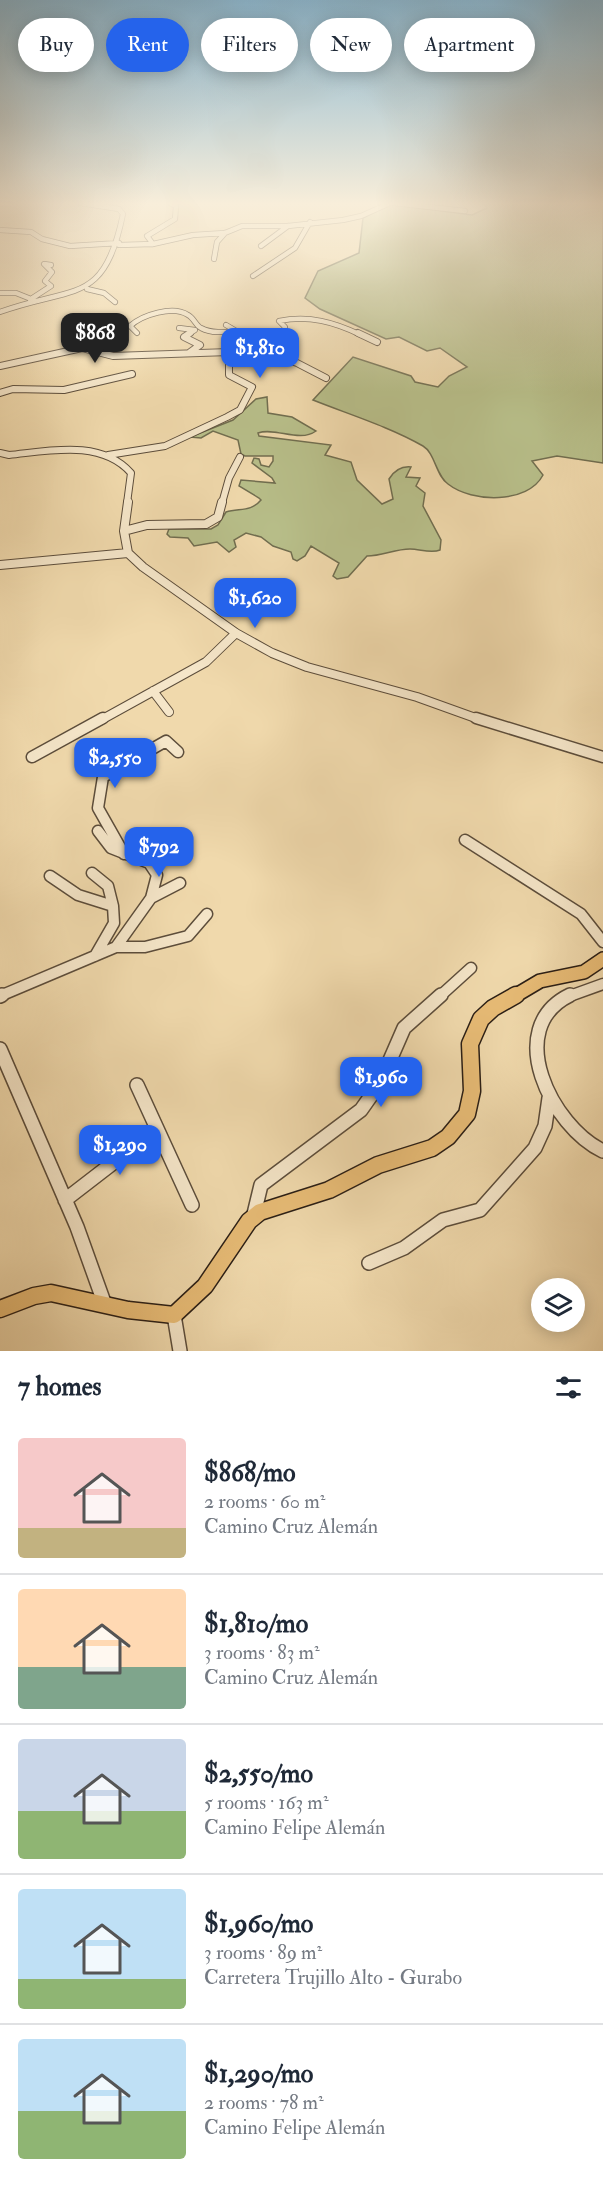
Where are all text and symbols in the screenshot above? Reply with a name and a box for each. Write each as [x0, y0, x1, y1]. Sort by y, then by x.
chip: Buy [18, 18, 94, 72]
chip: Rent [106, 18, 189, 72]
chip: Filters [201, 18, 298, 72]
chip: New [310, 18, 392, 72]
chip: Apartment [404, 18, 535, 72]
pin: $868 [59, 313, 131, 364]
text: $868 [75, 320, 115, 345]
pin: $1,810 [211, 328, 309, 379]
text: $1,810 [235, 335, 285, 360]
pin: $1,620 [206, 578, 304, 629]
text: $1,620 [228, 585, 282, 610]
pin: $2,550 [66, 738, 164, 789]
text: $2,550 [88, 745, 142, 770]
pin: $792 [123, 827, 195, 878]
text: $792 [139, 834, 179, 859]
pin: $1,960 [332, 1057, 430, 1108]
text: $1,960 [354, 1064, 408, 1089]
pin: $1,290 [71, 1125, 169, 1176]
text: $1,290 [93, 1132, 147, 1157]
map controls [531, 1278, 585, 1332]
button: layers [531, 1278, 585, 1332]
text: 7 homes [18, 1371, 101, 1403]
icon: filters [552, 1371, 585, 1404]
text: $868/mo [204, 1457, 296, 1489]
icon: home [66, 1462, 138, 1534]
text: 2 rooms · 60 m² [204, 1489, 325, 1514]
text: Camino Cruz Alemán [204, 1514, 378, 1539]
text: $1,810/mo [204, 1608, 308, 1640]
icon: home [66, 1613, 138, 1685]
text: 3 rooms · 83 m² [204, 1640, 320, 1665]
text: Camino Cruz Alemán [204, 1665, 378, 1690]
text: $2,550/mo [204, 1758, 313, 1790]
icon: home [66, 1763, 138, 1835]
text: 5 rooms · 163 m² [204, 1790, 329, 1815]
text: Camino Felipe Alemán [204, 1815, 385, 1840]
text: $1,960/mo [204, 1908, 313, 1940]
icon: home [66, 1913, 138, 1985]
text: 3 rooms · 89 m² [204, 1940, 322, 1965]
text: Carretera Trujillo Alto - Gurabo [204, 1965, 462, 1990]
text: $1,290/mo [204, 2058, 313, 2090]
icon: home [66, 2063, 138, 2135]
text: 2 rooms · 78 m² [204, 2090, 324, 2115]
text: Camino Felipe Alemán [204, 2115, 385, 2140]

